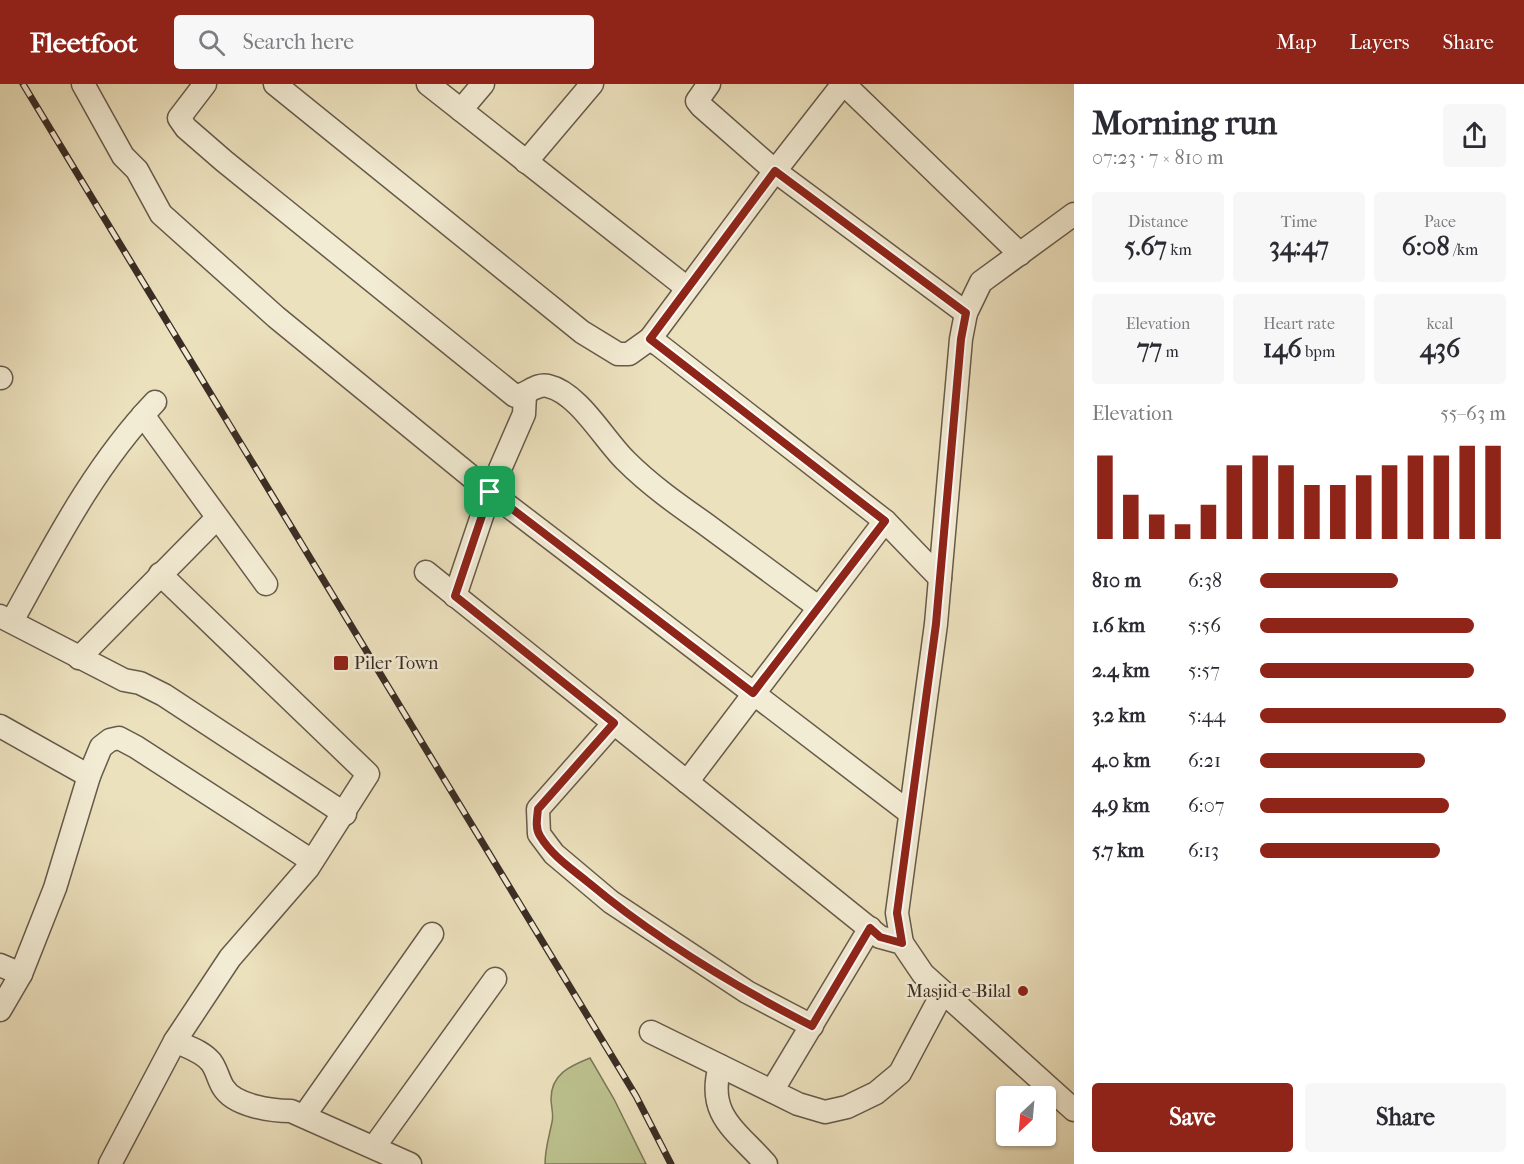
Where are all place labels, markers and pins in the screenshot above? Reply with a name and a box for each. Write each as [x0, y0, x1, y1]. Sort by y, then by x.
pin [464, 466, 515, 517]
place label: Piler Town [354, 653, 439, 674]
marker: Piler Town [332, 654, 350, 672]
place label: Masjid-e-Bilal [906, 981, 1011, 1002]
marker: Masjid-e-Bilal [1016, 984, 1030, 998]

